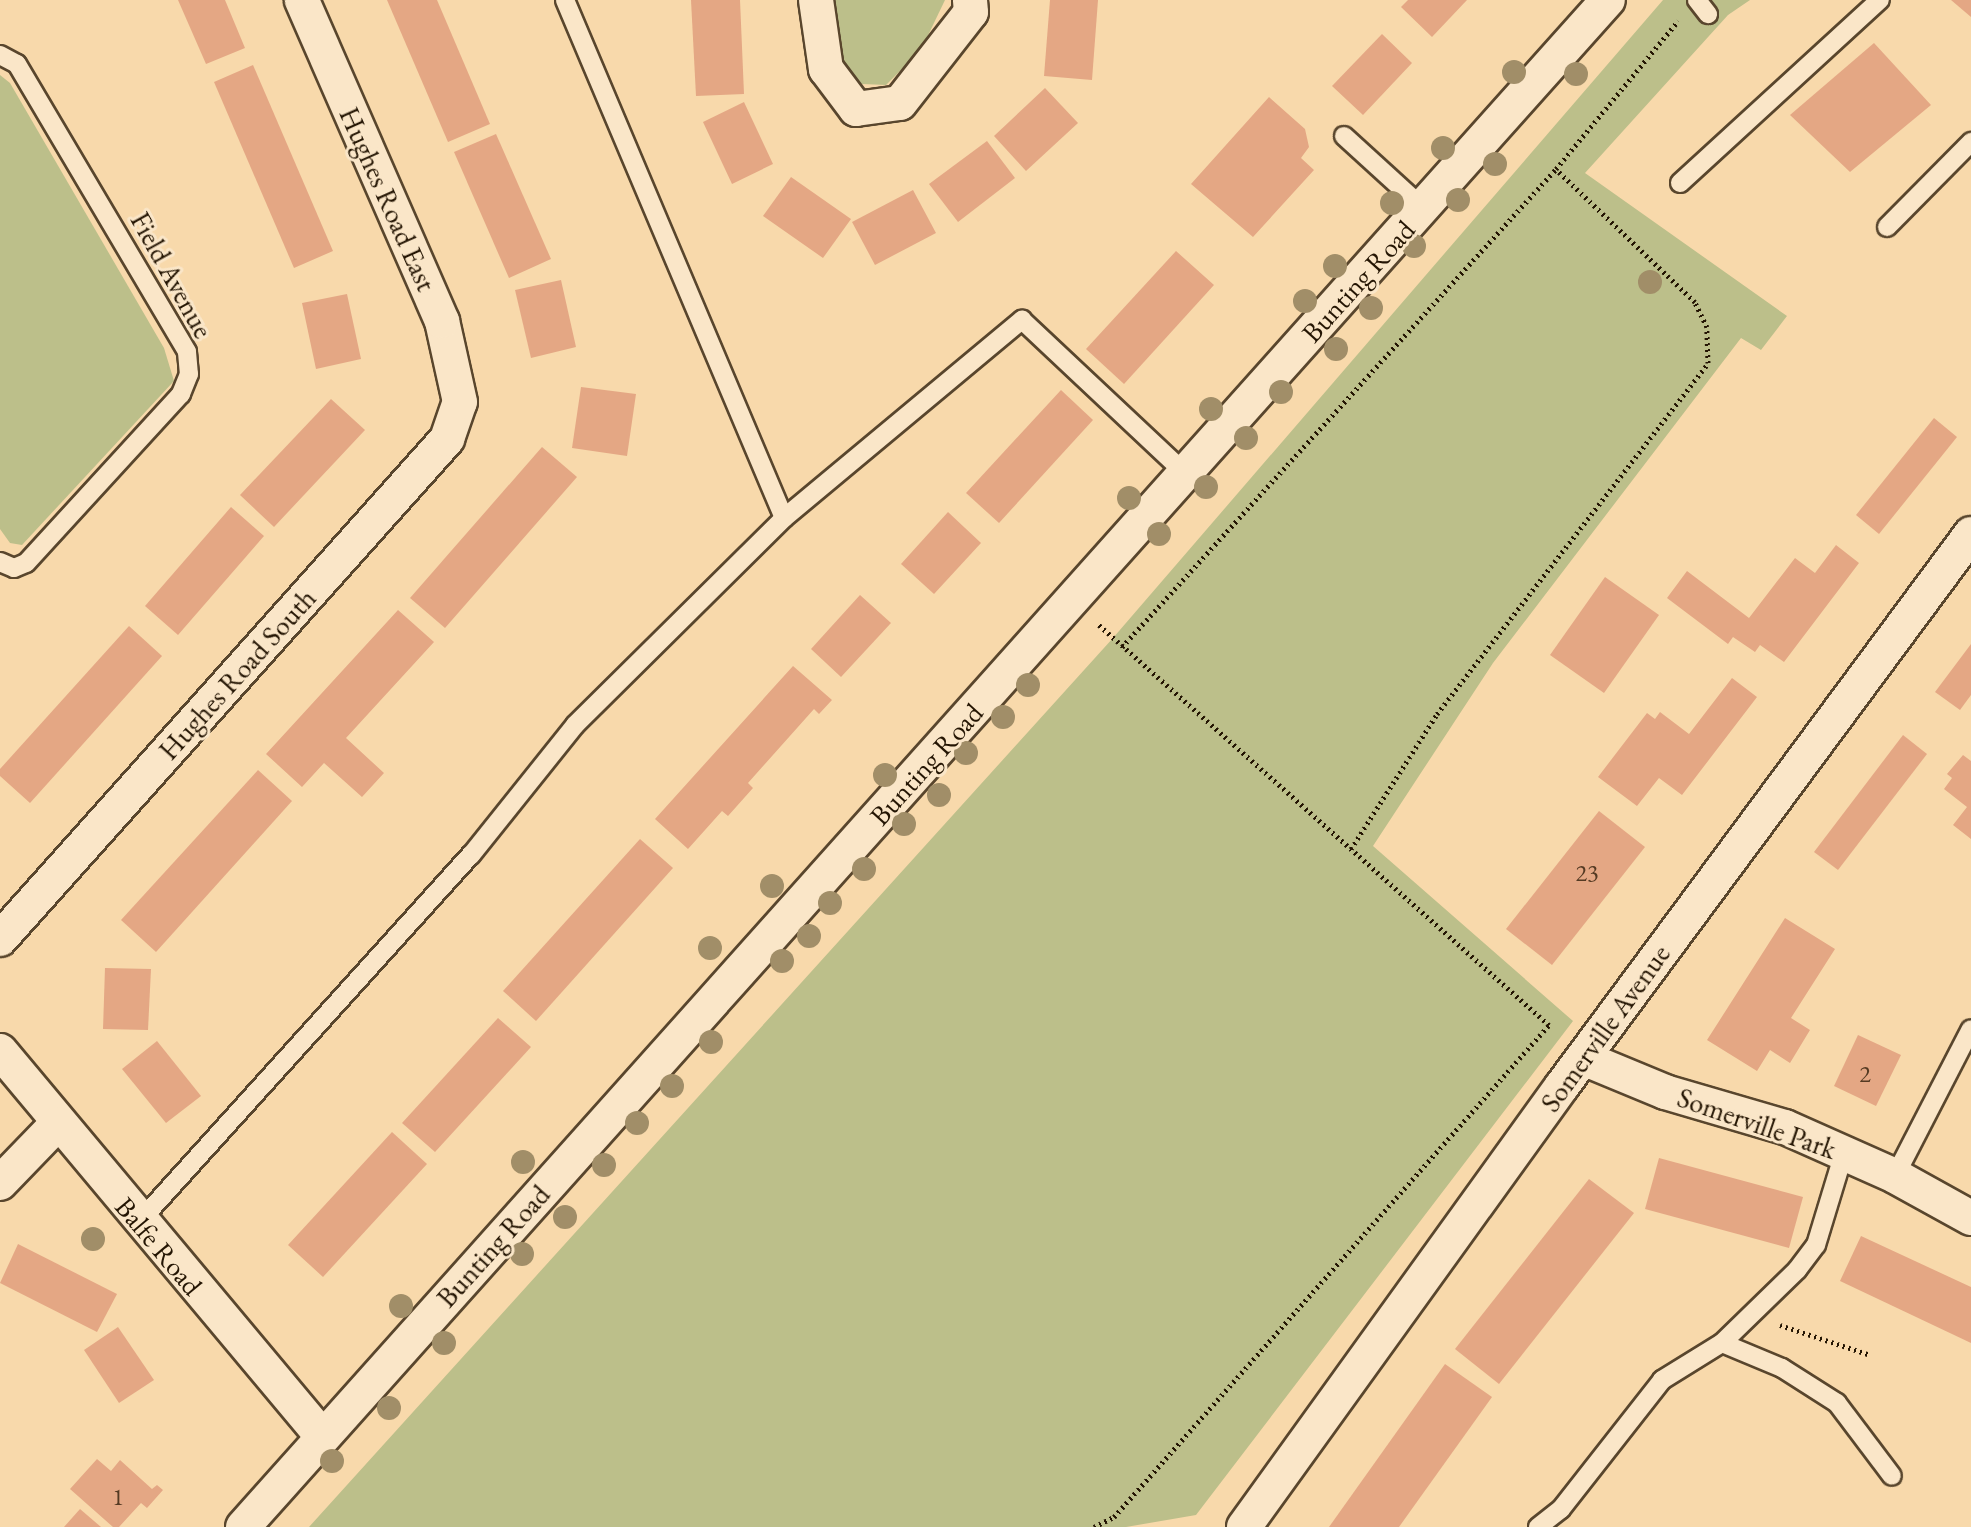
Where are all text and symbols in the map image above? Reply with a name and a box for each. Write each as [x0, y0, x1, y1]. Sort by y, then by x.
street label: Hughes Road East [332, 102, 444, 296]
street label: Field Avenue [124, 206, 220, 344]
street label: Bunting Road [1294, 213, 1422, 349]
street label: Hughes Road South [151, 582, 323, 766]
street label: Bunting Road [862, 696, 990, 832]
house number: 23 [1575, 859, 1599, 887]
street label: Somerville Avenue [1533, 938, 1677, 1118]
house number: 2 [1859, 1060, 1871, 1088]
street label: Somerville Park [1673, 1080, 1841, 1166]
street label: Bunting Road [429, 1178, 557, 1314]
street label: Balfe Road [108, 1190, 210, 1302]
house number: 1 [112, 1483, 124, 1511]

